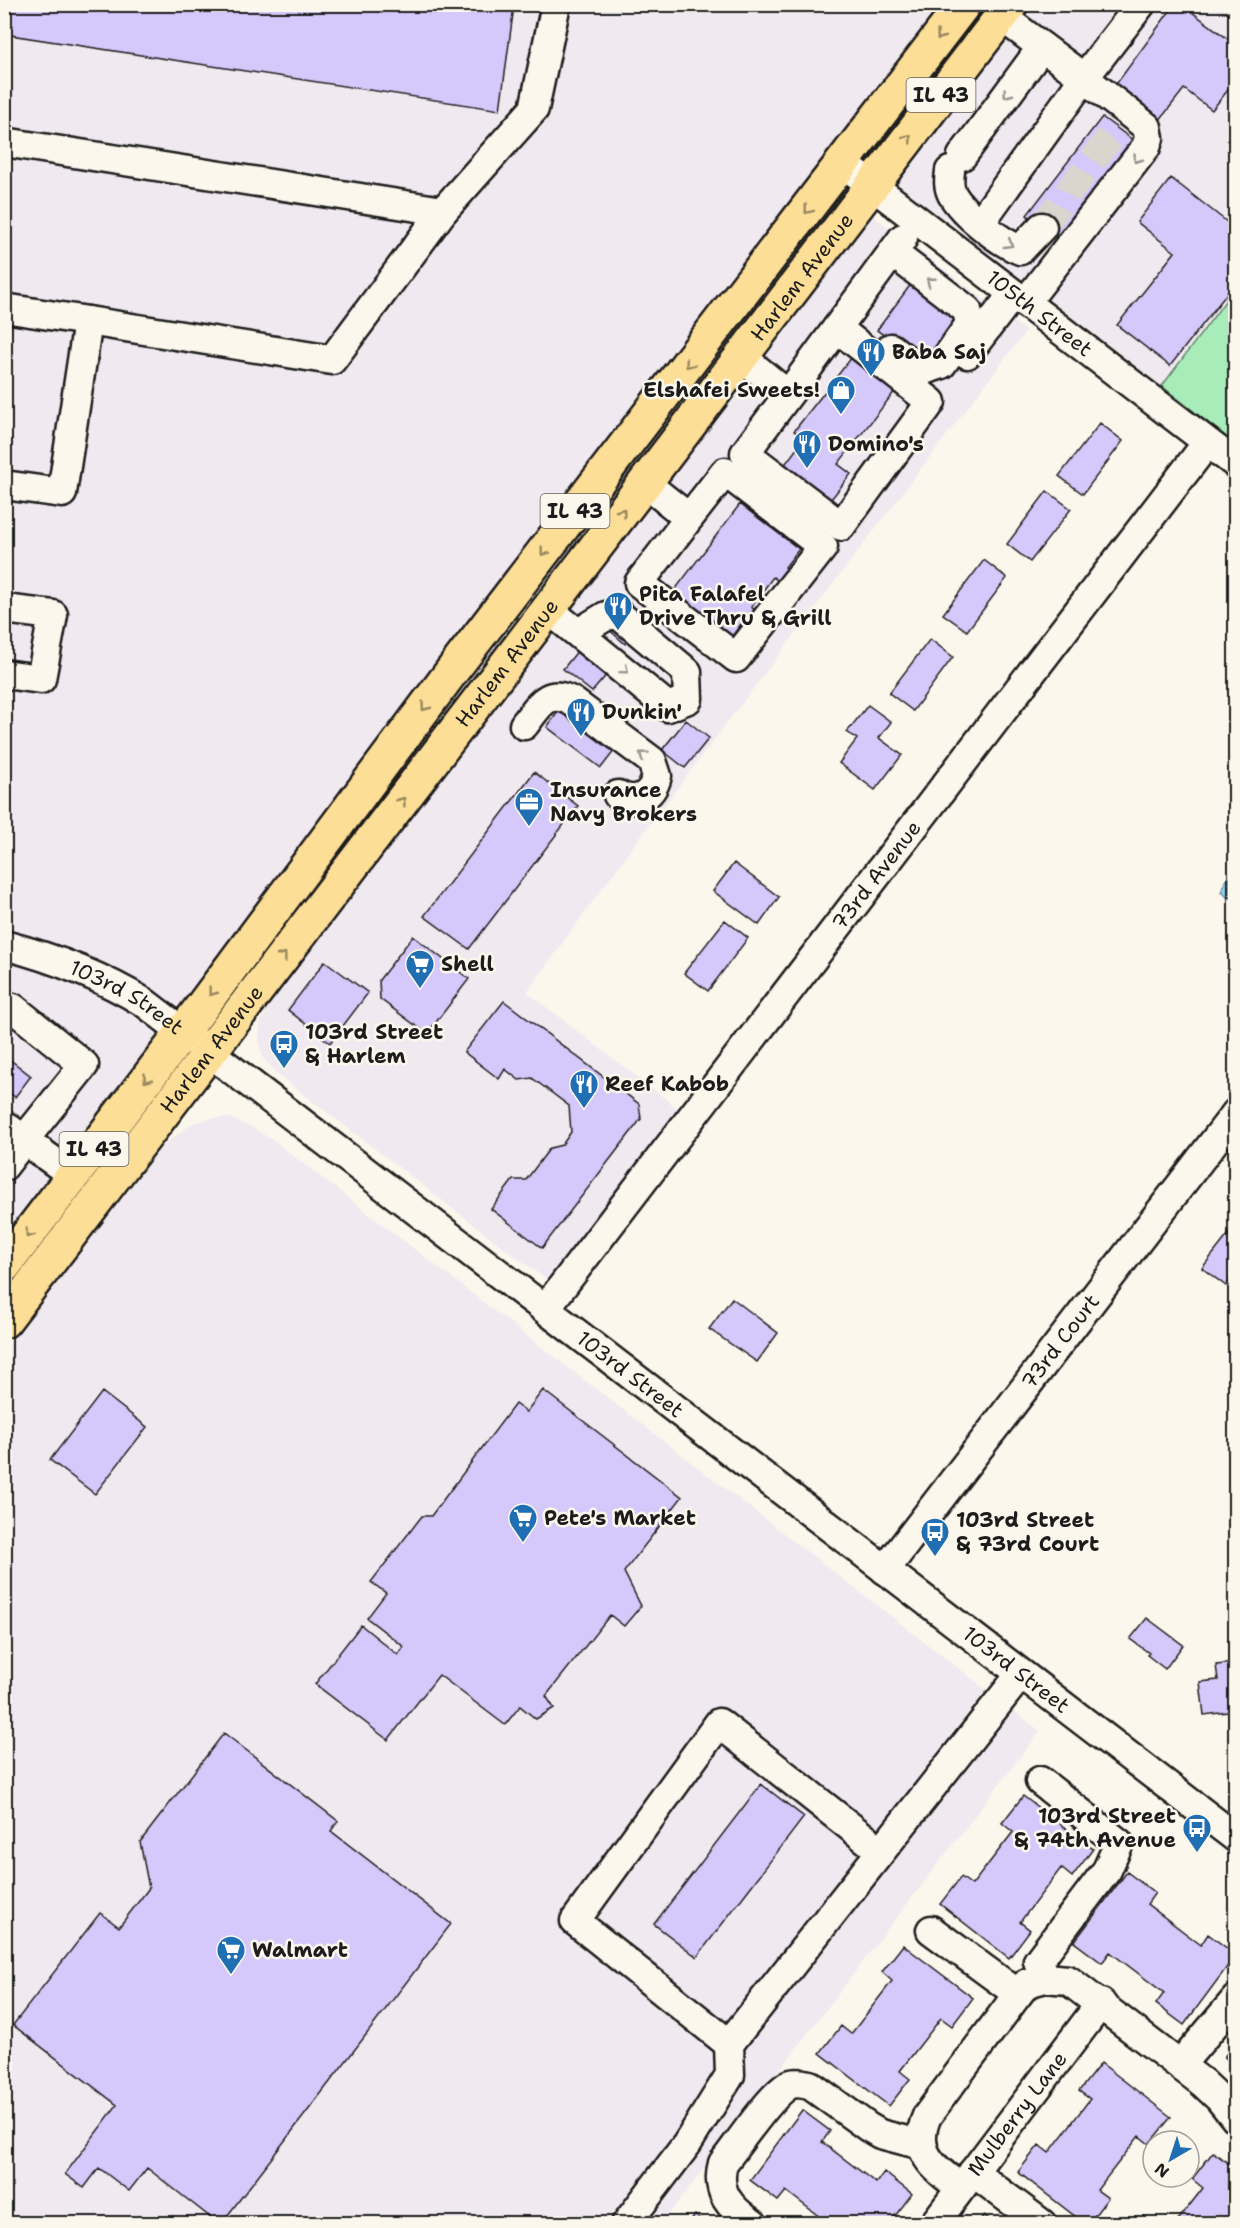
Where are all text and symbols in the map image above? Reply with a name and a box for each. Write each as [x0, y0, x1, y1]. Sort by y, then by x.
one-way arrow [937, 29, 948, 40]
road number: IL 43 [906, 78, 976, 112]
one-way arrow [1004, 87, 1015, 98]
one-way arrow [900, 134, 911, 145]
one-way arrow [1133, 153, 1144, 164]
one-way arrow [804, 203, 815, 214]
street label: Harlem Avenue [744, 207, 860, 347]
one-way arrow [1003, 237, 1013, 248]
street label: 105th Street [981, 264, 1098, 363]
one-way arrow [926, 278, 937, 289]
restaurant icon: Baba Saj [855, 336, 887, 378]
place label: Baba Saj [892, 338, 986, 366]
one-way arrow [685, 358, 696, 369]
shop icon: Elshafei Sweets! [825, 374, 857, 416]
place label: Elshafei Sweets! [643, 376, 820, 404]
restaurant icon: Domino's [791, 428, 823, 470]
place label: Domino's [828, 430, 924, 458]
road number: IL 43 [540, 494, 610, 528]
one-way arrow [615, 508, 626, 519]
one-way arrow [540, 545, 551, 556]
place label: Pita Falafel Drive Thru & Grill [639, 580, 831, 632]
restaurant icon: Pita Falafel Drive Thru & Grill [602, 590, 634, 632]
street label: Harlem Avenue [449, 593, 565, 733]
one-way arrow [618, 663, 629, 674]
restaurant icon: Dunkin' [565, 696, 597, 738]
place label: Dunkin' [602, 698, 682, 726]
one-way arrow [422, 700, 433, 711]
one-way arrow [639, 751, 650, 762]
place label: Insurance Navy Brokers [550, 776, 697, 828]
office icon: Insurance Navy Brokers [513, 786, 545, 828]
one-way arrow [394, 797, 405, 808]
street label: 73rd Avenue [826, 815, 927, 936]
supermarket icon: Shell [404, 948, 436, 990]
place label: Shell [441, 950, 494, 978]
one-way arrow [276, 952, 287, 963]
street label: 103rd Street [66, 953, 189, 1041]
street label: Harlem Avenue [154, 979, 270, 1119]
one-way arrow [209, 986, 220, 997]
place label: 103rd Street & Harlem [305, 1018, 443, 1070]
bus stop icon: 103rd Street & Harlem [268, 1028, 300, 1070]
restaurant icon: Reef Kabob [568, 1068, 600, 1110]
place label: Reef Kabob [605, 1070, 729, 1098]
one-way arrow [144, 1072, 155, 1083]
road number: IL 43 [60, 1132, 128, 1166]
one-way arrow [26, 1227, 37, 1238]
street label: 73rd Court [1015, 1288, 1106, 1395]
street label: 103rd Street [571, 1325, 689, 1424]
supermarket icon: Pete's Market [507, 1502, 539, 1544]
place label: Pete's Market [544, 1504, 696, 1532]
place label: 103rd Street & 73rd Court [956, 1506, 1099, 1558]
bus stop icon: 103rd Street & 73rd Court [919, 1516, 951, 1558]
street label: 103rd Street [957, 1620, 1075, 1720]
place label: 103rd Street & 74th Avenue [1014, 1802, 1176, 1854]
bus stop icon: 103rd Street & 74th Avenue [1181, 1812, 1213, 1854]
supermarket icon: Walmart [215, 1934, 247, 1976]
place label: Walmart [252, 1936, 348, 1964]
street label: Mulberry Lane [961, 2046, 1073, 2182]
north arrow [1141, 2129, 1201, 2189]
text: N [1150, 2158, 1173, 2182]

